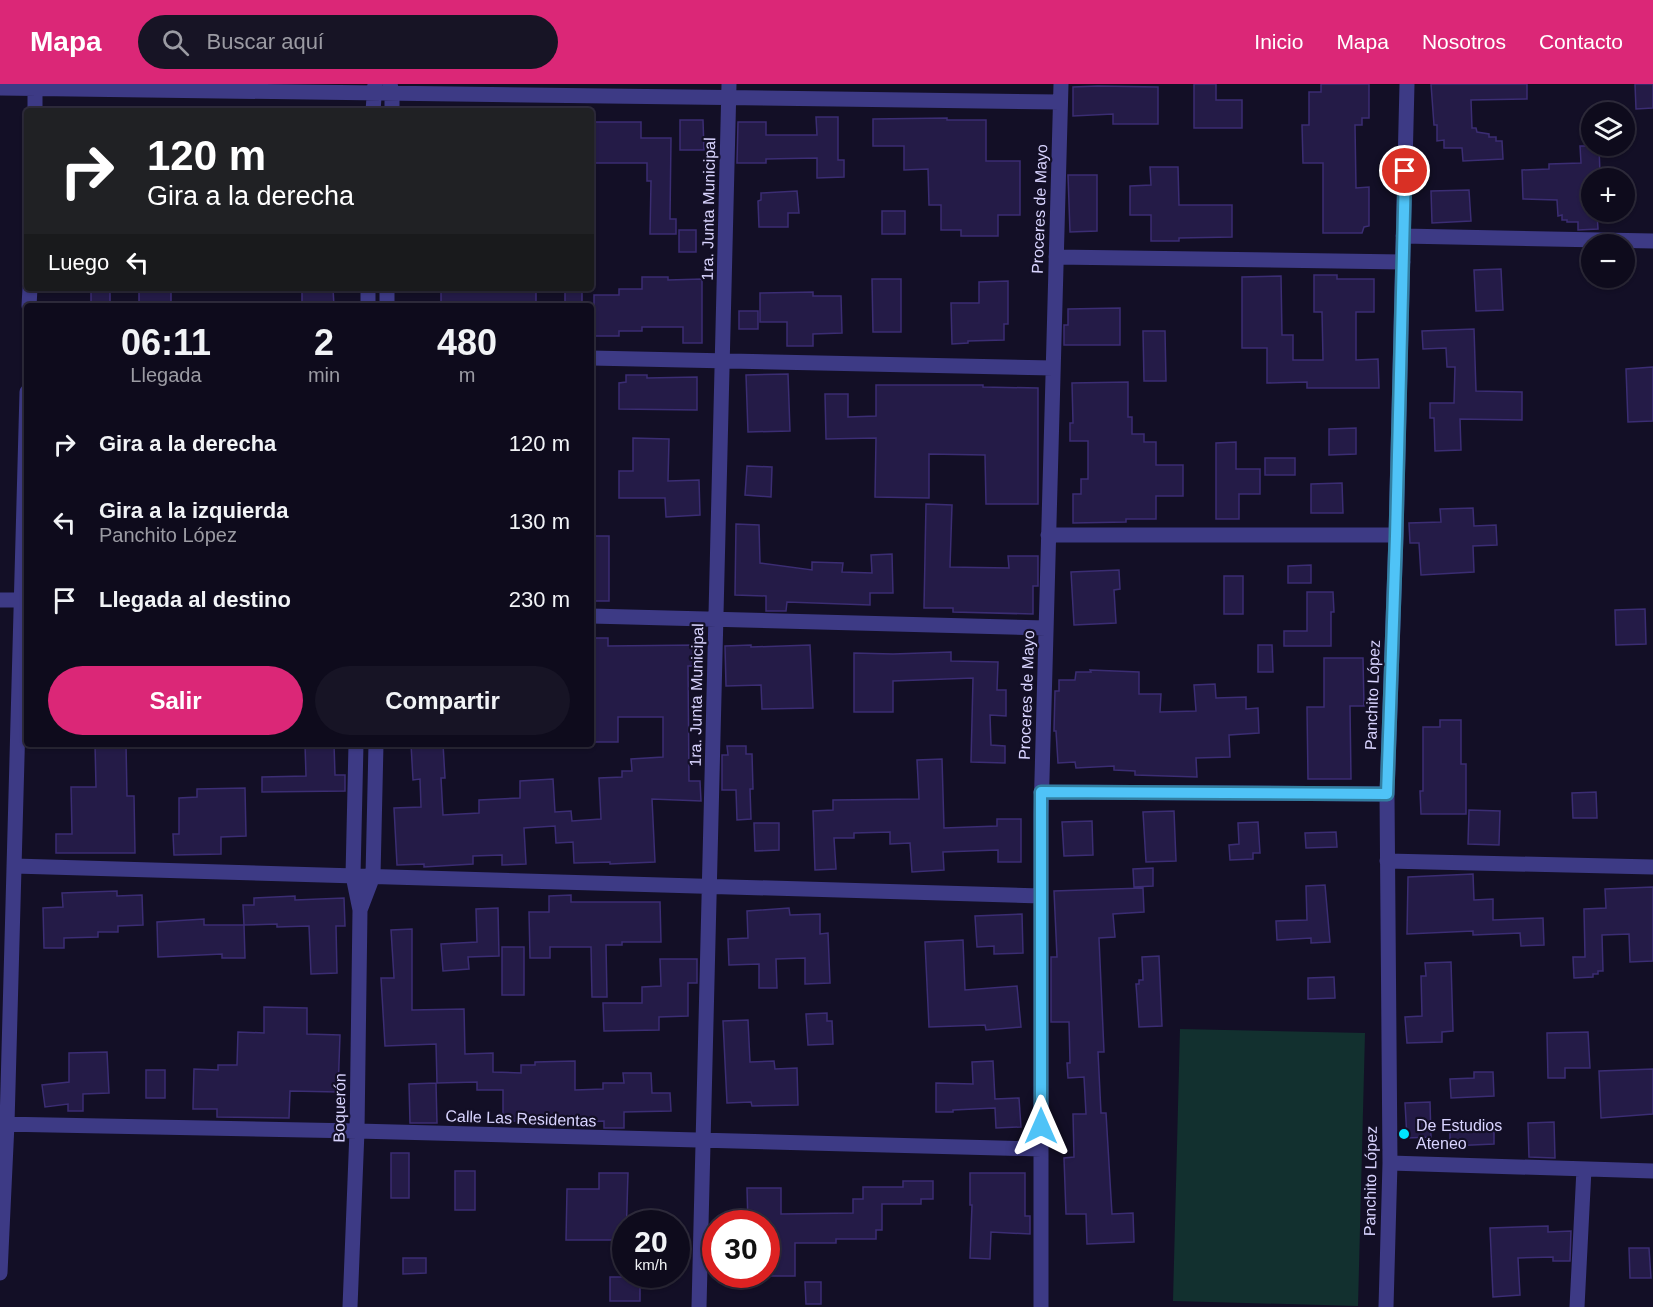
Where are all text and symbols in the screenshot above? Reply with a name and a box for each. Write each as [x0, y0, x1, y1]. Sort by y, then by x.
search box [138, 15, 558, 69]
text: Mapa [30, 26, 102, 57]
icon: search [159, 26, 192, 59]
text: Buscar aquí [207, 29, 324, 54]
text: Inicio [1254, 30, 1303, 53]
text: Mapa [1336, 30, 1389, 53]
text: Nosotros [1422, 30, 1506, 53]
text: Contacto [1539, 30, 1623, 53]
map controls [1581, 102, 1635, 288]
button: layers [1581, 102, 1635, 156]
icon: right [48, 132, 126, 210]
text: 120 m [147, 132, 266, 179]
street label: 1ra. Junta Municipal [699, 137, 718, 281]
street label: Proceres de Mayo [1029, 144, 1050, 274]
pin [1379, 145, 1430, 196]
icon: arrive [1388, 154, 1421, 187]
button: + [1581, 168, 1635, 222]
text: Gira a la derecha [147, 181, 354, 211]
button: − [1581, 234, 1635, 288]
icon: left [121, 246, 154, 279]
text: Luego [48, 250, 109, 275]
text: 06:11 [121, 322, 211, 363]
text: 2 [314, 322, 334, 363]
text: 480 [437, 322, 497, 363]
text: Llegada [130, 364, 202, 386]
text: min [308, 364, 340, 386]
text: m [459, 364, 475, 386]
icon: right [48, 428, 81, 461]
text: Gira a la derecha [99, 431, 276, 456]
text: 120 m [509, 431, 570, 456]
text: Gira a la izquierda [99, 498, 289, 523]
icon: left [48, 506, 81, 539]
text: 130 m [509, 509, 570, 534]
text: Panchito López [99, 524, 237, 546]
icon: arrive [48, 584, 81, 617]
text: Llegada al destino [99, 587, 291, 612]
text: 230 m [509, 587, 570, 612]
street label: 1ra. Junta Municipal [687, 623, 706, 767]
street label: Proceres de Mayo [1016, 630, 1037, 760]
street label: Panchito López [1362, 640, 1383, 750]
button: Salir [48, 666, 303, 735]
button: Compartir [315, 666, 570, 735]
street label: Boquerón [330, 1073, 349, 1143]
position arrow [1009, 1094, 1073, 1158]
street label: Calle Las Residentas [445, 1107, 597, 1130]
place label: De Estudios Ateneo [1416, 1117, 1502, 1152]
street label: Panchito López [1361, 1126, 1380, 1236]
marker: De Estudios Ateneo [1397, 1127, 1411, 1141]
speed limit sign: 30 [702, 1210, 780, 1288]
text: 20 [634, 1225, 668, 1258]
text: km/h [635, 1256, 667, 1273]

